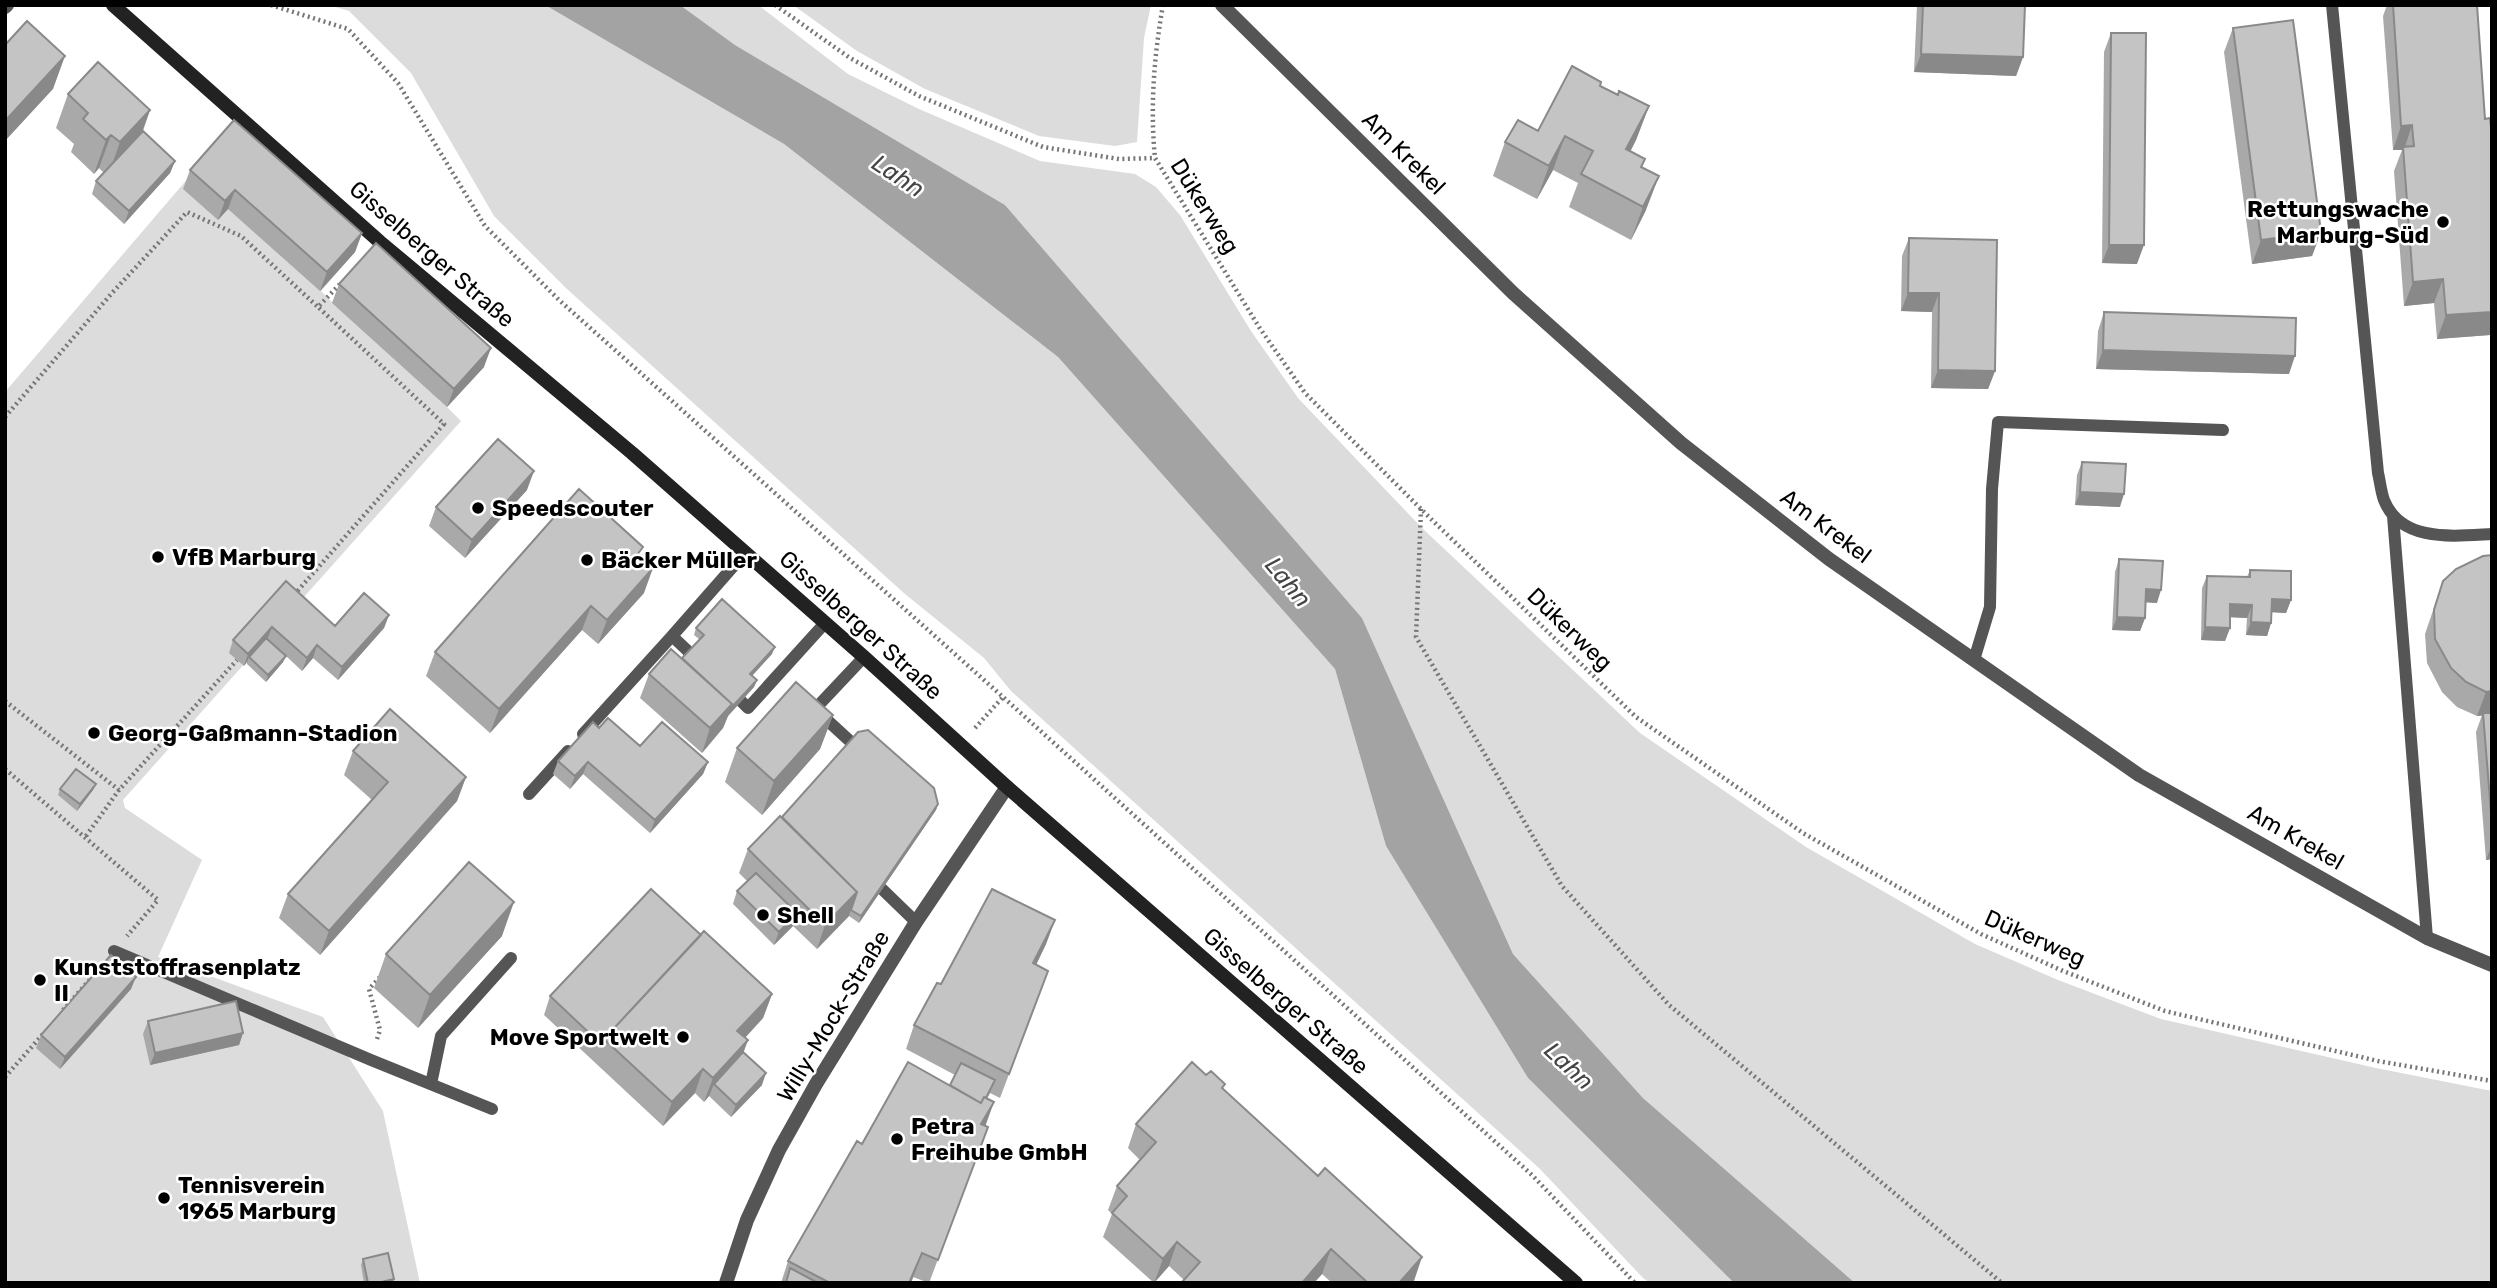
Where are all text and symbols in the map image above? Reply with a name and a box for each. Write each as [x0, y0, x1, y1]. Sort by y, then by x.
street label: Am Krekel [1356, 105, 1452, 201]
water label: Lahn [867, 149, 929, 203]
street label: Dükerweg [1165, 153, 1245, 259]
street label: Gisselberger Straße [344, 175, 520, 333]
place label: Rettungswache Marburg-Süd [2247, 195, 2429, 249]
marker: Rettungswache Marburg-Süd [2435, 214, 2451, 230]
street label: Am Krekel [1775, 483, 1877, 569]
place label: Speedscouter [492, 494, 654, 522]
marker: Speedscouter [470, 500, 486, 516]
place label: VfB Marburg [172, 543, 316, 571]
street label: Gisselberger Straße [774, 544, 948, 706]
place label: Bäcker Müller [601, 546, 757, 574]
marker: VfB Marburg [150, 549, 166, 565]
water label: Lahn [1259, 551, 1317, 613]
marker: Bäcker Müller [579, 552, 595, 568]
street label: Dükerweg [1522, 582, 1618, 676]
place label: Georg-Gaßmann-Stadion [108, 719, 397, 747]
marker: Georg-Gaßmann-Stadion [86, 725, 102, 741]
street label: Am Krekel [2243, 798, 2349, 876]
place label: Shell [777, 901, 834, 929]
street label: Dükerweg [1980, 903, 2090, 973]
marker: Shell [755, 907, 771, 923]
street label: Gisselberger Straße [1198, 922, 1374, 1080]
street label: Willy-Mock-Straße [771, 925, 895, 1107]
place label: Kunststoffrasenplatz II [54, 953, 301, 1007]
marker: Kunststoffrasenplatz II [32, 972, 48, 988]
place label: Move Sportwelt [490, 1023, 669, 1051]
marker: Move Sportwelt [675, 1029, 691, 1045]
water label: Lahn [1539, 1036, 1599, 1096]
place label: Petra Freihube GmbH [911, 1112, 1088, 1166]
marker: Petra Freihube GmbH [889, 1131, 905, 1147]
place label: Tennisverein 1965 Marburg [178, 1171, 336, 1225]
marker: Tennisverein 1965 Marburg [156, 1190, 172, 1206]

